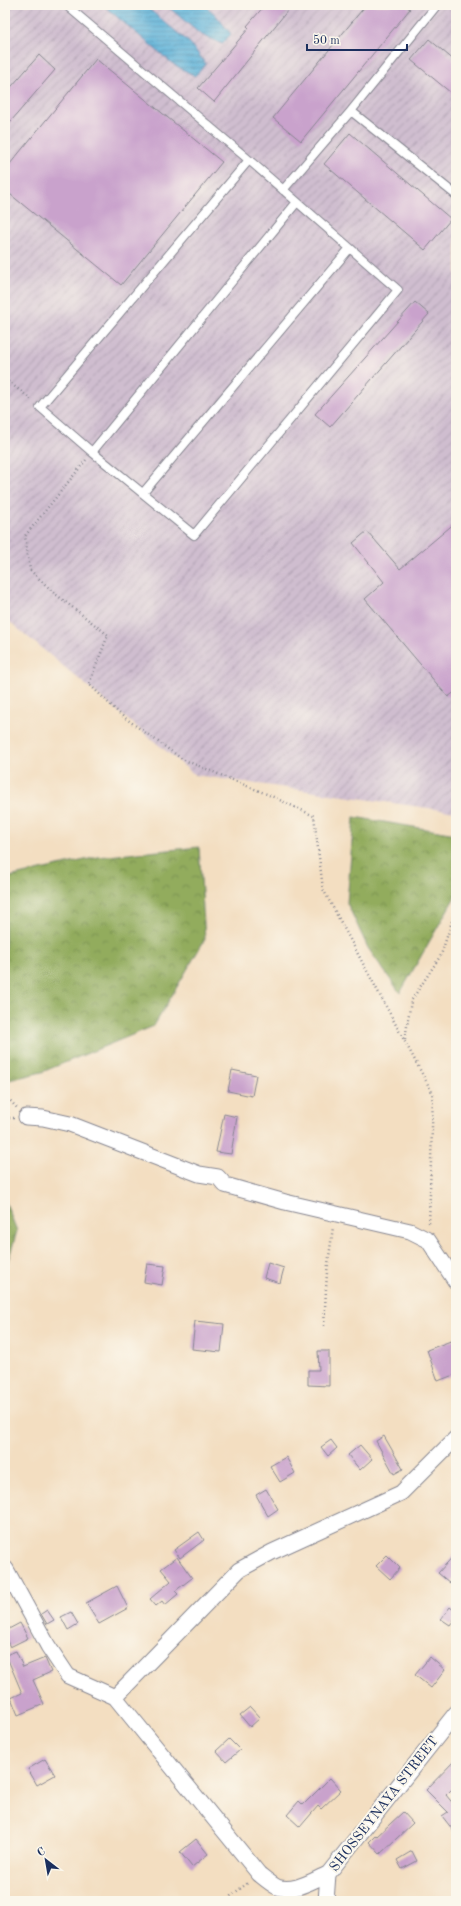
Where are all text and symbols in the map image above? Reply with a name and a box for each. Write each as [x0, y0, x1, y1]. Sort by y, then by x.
scale bar [307, 26, 407, 52]
text: 50 m [313, 34, 340, 47]
street label: SHOSSEYNAYA STREET [327, 1734, 441, 1874]
north arrow [26, 1840, 66, 1880]
text: С [36, 1846, 48, 1859]

